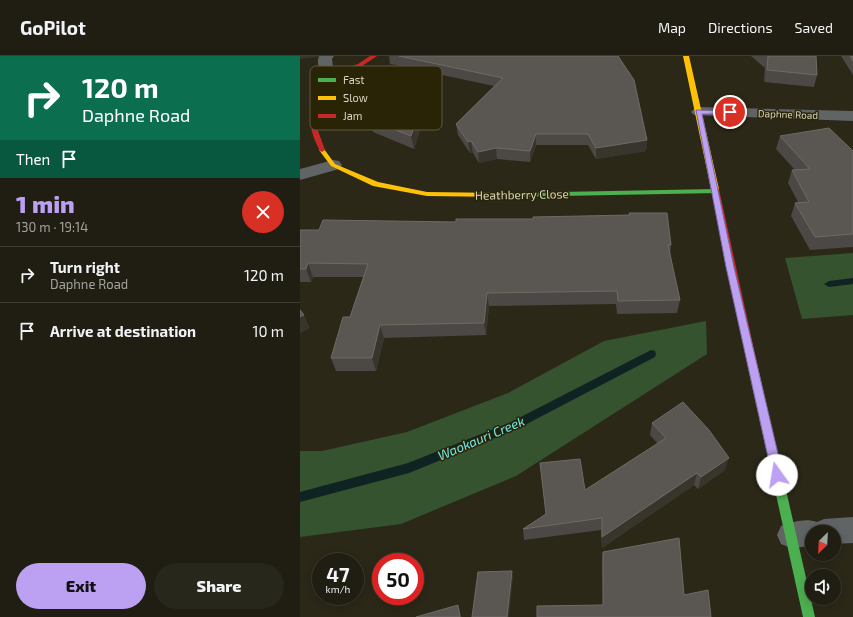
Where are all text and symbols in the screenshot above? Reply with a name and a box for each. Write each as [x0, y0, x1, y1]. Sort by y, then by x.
text: GoPilot [20, 16, 86, 39]
text: Map [658, 19, 686, 36]
text: Directions [708, 19, 773, 36]
text: Saved [795, 19, 833, 36]
legend [310, 66, 442, 130]
text: 120 m [82, 70, 159, 104]
icon: right [16, 72, 68, 124]
text: Fast [343, 73, 365, 86]
text: Slow [343, 91, 368, 104]
pin [713, 95, 747, 129]
icon: arrive [719, 101, 741, 123]
text: Daphne Road [82, 104, 190, 126]
street label: Daphne Road [758, 107, 818, 121]
text: Jam [343, 109, 362, 122]
icon: arrive [58, 148, 80, 170]
text: Then [16, 150, 50, 168]
street label: Heathberry Close [475, 186, 569, 202]
text: 1 min [16, 189, 75, 218]
button: close [242, 191, 284, 233]
text: 130 m · 19:14 [16, 219, 88, 235]
text: Turn right [50, 258, 120, 276]
icon: right [16, 264, 38, 286]
text: 120 m [244, 266, 284, 284]
text: Daphne Road [50, 276, 128, 292]
icon: arrive [16, 320, 38, 342]
text: Arrive at destination [50, 322, 196, 340]
text: 10 m [252, 322, 284, 340]
water label: Waokauri Creek [435, 412, 527, 463]
position arrow [756, 454, 798, 496]
north arrow [805, 525, 841, 561]
map controls [805, 525, 841, 605]
speed limit sign: 50 [372, 553, 424, 605]
text: 47 [326, 562, 350, 586]
button: Exit [16, 563, 146, 609]
button: Share [154, 563, 284, 609]
button: sound [805, 569, 841, 605]
text: km/h [326, 583, 350, 595]

